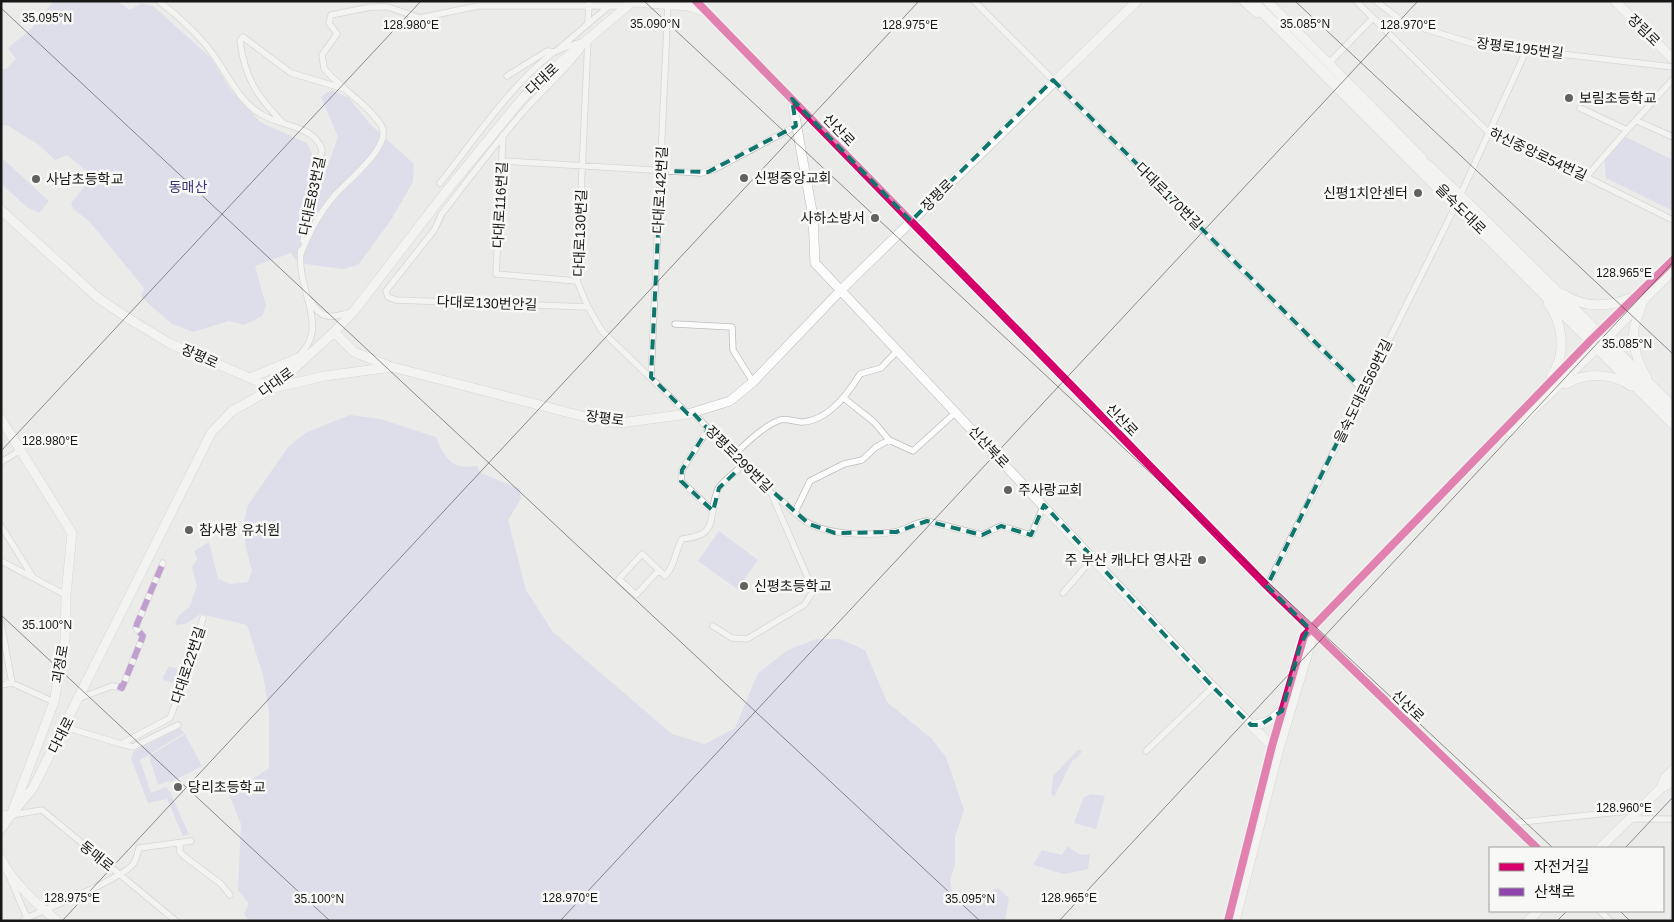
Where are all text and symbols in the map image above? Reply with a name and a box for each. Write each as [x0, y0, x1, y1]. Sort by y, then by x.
text: 35.095°N [22, 11, 72, 25]
street label: 장림로 [1625, 11, 1663, 49]
text: 35.090°N [630, 17, 680, 31]
text: 35.085°N [1280, 17, 1330, 31]
text: 128.980°E [383, 18, 439, 32]
text: 128.975°E [882, 18, 938, 32]
text: 128.970°E [1380, 18, 1436, 32]
street label: 장평로195번길 [1475, 35, 1565, 61]
street label: 다대로 [522, 60, 562, 98]
place label: 보림초등학교 [1579, 90, 1656, 106]
marker: 보림초등학교 [1563, 92, 1575, 104]
street label: 신산로 [820, 111, 858, 150]
street label: 하신중앙로54번길 [1487, 124, 1589, 184]
street label: 다대로142번길 [650, 146, 670, 234]
street label: 다대로83번길 [296, 155, 328, 237]
street label: 다대로170번길 [1132, 159, 1206, 233]
street label: 다대로116번길 [490, 161, 510, 249]
place label: 신평중앙교회 [754, 170, 831, 186]
place label: 사남초등학교 [46, 171, 123, 187]
marker: 신평중앙교회 [738, 172, 750, 184]
marker: 사남초등학교 [30, 173, 42, 185]
street label: 장평로 [918, 176, 956, 214]
park label: 동매산 [169, 179, 207, 195]
street label: 을숙도대로 [1433, 181, 1490, 238]
place label: 신평1치안센터 [1323, 185, 1408, 201]
marker: 신평1치안센터 [1412, 187, 1424, 199]
street label: 다대로130번길 [570, 189, 590, 277]
place label: 사하소방서 [801, 210, 865, 226]
marker: 사하소방서 [869, 212, 881, 224]
text: 128.965°E [1596, 266, 1652, 280]
street label: 다대로130번안길 [436, 293, 538, 313]
street label: 을숙도대로569번길 [1331, 336, 1395, 446]
text: 35.085°N [1602, 337, 1652, 351]
street label: 장평로 [179, 341, 221, 371]
street label: 다대로 [256, 364, 296, 400]
street label: 신산로 [1103, 401, 1141, 440]
street label: 장평로 [585, 408, 625, 428]
street label: 장평로299번길 [702, 422, 776, 496]
street label: 신산북로 [966, 423, 1012, 471]
text: 128.980°E [22, 434, 78, 448]
place label: 주사랑교회 [1018, 482, 1082, 498]
marker: 주사랑교회 [1002, 484, 1014, 496]
place label: 참사랑 유치원 [199, 522, 280, 538]
marker: 참사랑 유치원 [183, 524, 195, 536]
place label: 주 부산 캐나다 영사관 [1064, 552, 1192, 568]
marker: 주 부산 캐나다 영사관 [1196, 554, 1208, 566]
place label: 신평초등학교 [754, 578, 831, 594]
marker: 신평초등학교 [738, 580, 750, 592]
text: 35.100°N [22, 618, 72, 632]
street label: 다대로22번길 [168, 624, 208, 706]
street label: 괴정로 [49, 643, 71, 684]
street label: 신산로 [1389, 687, 1428, 725]
street label: 다대로 [45, 714, 77, 756]
place label: 당리초등학교 [188, 779, 265, 795]
marker: 당리초등학교 [172, 781, 184, 793]
text: 128.960°E [1596, 801, 1652, 815]
street label: 동매로 [77, 838, 117, 874]
legend [1489, 847, 1664, 912]
text: 자전거길 [1534, 858, 1589, 875]
text: 산책로 [1534, 883, 1575, 900]
text: 128.975°E [44, 891, 100, 905]
text: 128.970°E [542, 891, 598, 905]
text: 128.965°E [1041, 891, 1097, 905]
text: 35.100°N [294, 892, 344, 906]
text: 35.095°N [945, 892, 995, 906]

